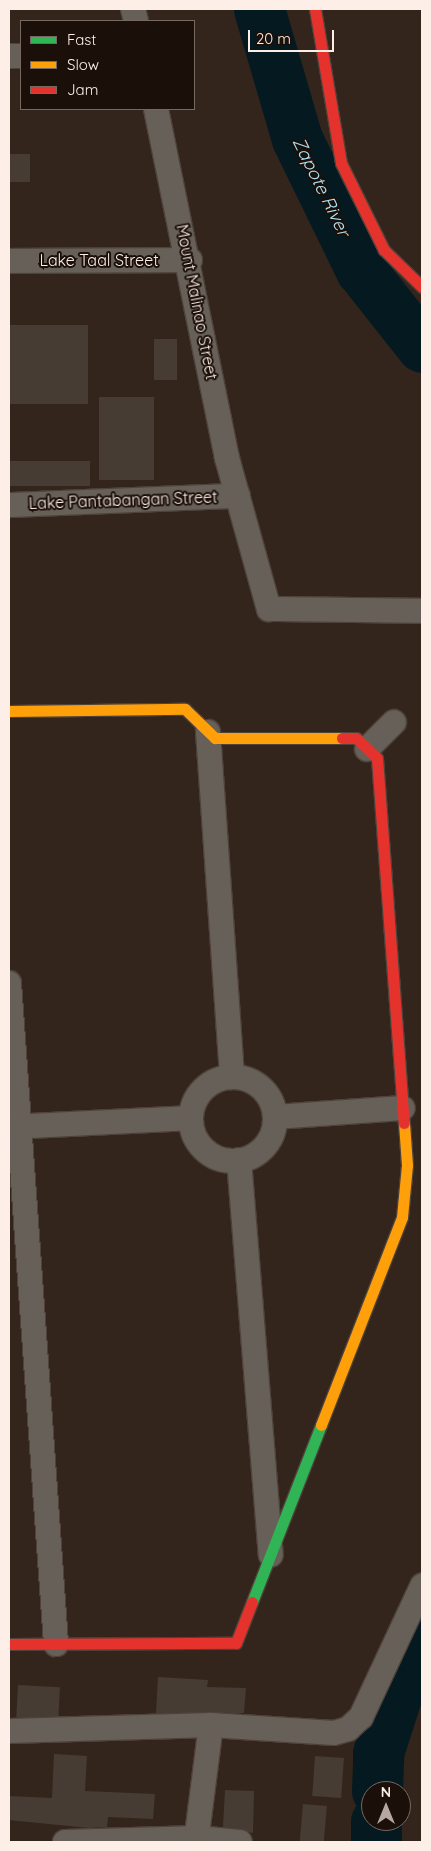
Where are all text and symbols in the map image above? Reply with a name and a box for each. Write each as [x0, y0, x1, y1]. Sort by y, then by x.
legend [20, 20, 195, 110]
scale bar [251, 20, 337, 52]
text: 20 m [256, 29, 291, 48]
text: Fast [67, 30, 96, 49]
text: Slow [67, 55, 99, 74]
text: Jam [67, 80, 98, 99]
water label: Zapote River [288, 134, 354, 240]
street label: Mount Malinao Street [173, 223, 221, 381]
street label: Lake Taal Street [39, 250, 159, 270]
street label: Lake Pantabangan Street [28, 487, 218, 513]
north arrow [361, 1781, 411, 1831]
text: N [381, 1783, 391, 1801]

